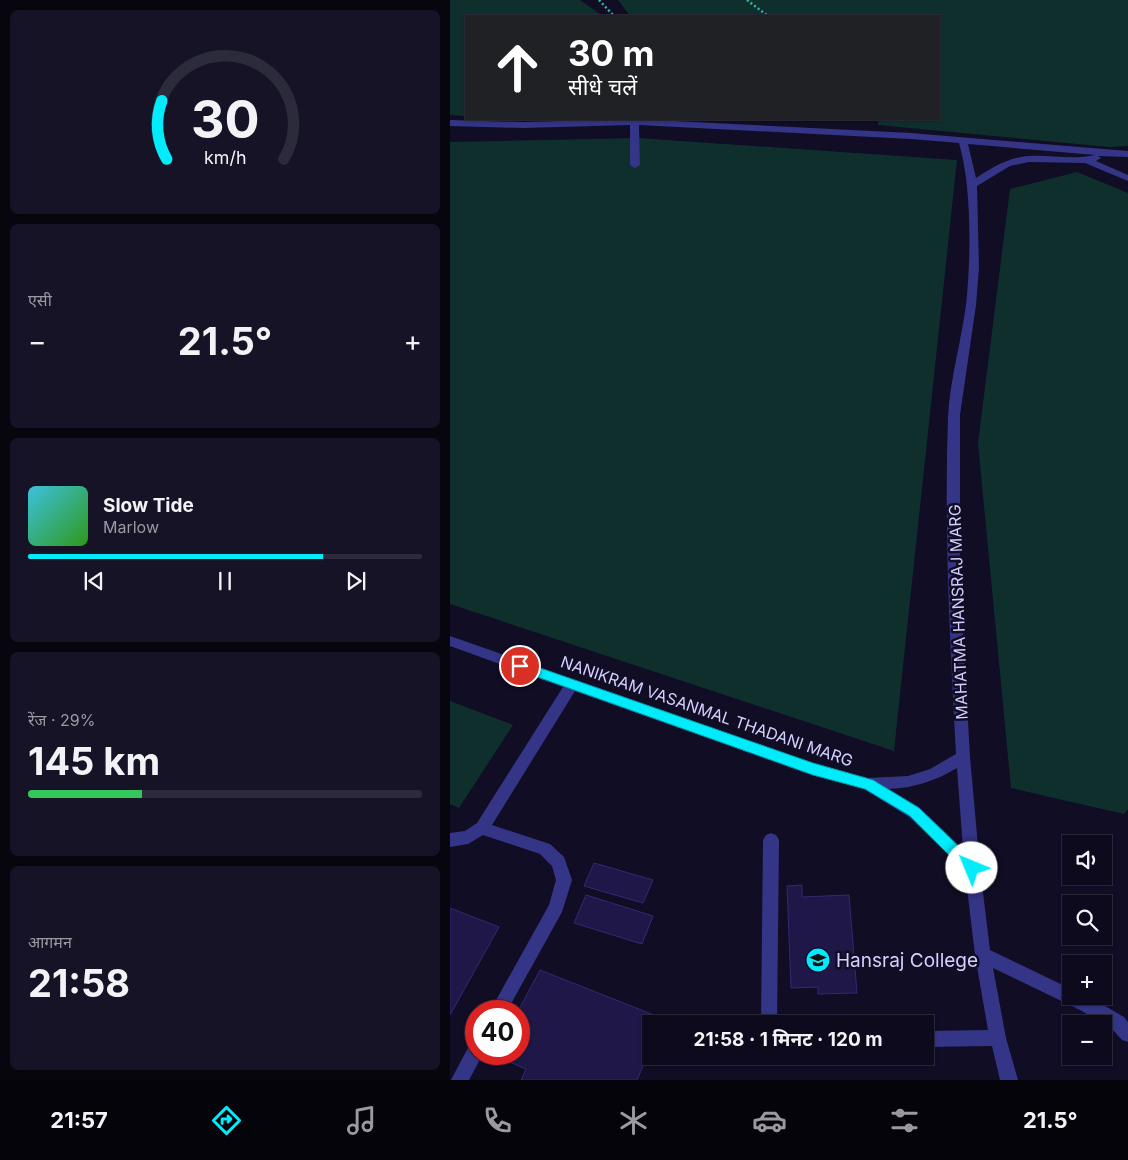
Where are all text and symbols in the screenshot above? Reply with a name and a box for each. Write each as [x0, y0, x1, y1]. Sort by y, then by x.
text: 30 m [568, 32, 654, 74]
icon: ahead [485, 35, 550, 100]
text: सीधे चलें [568, 74, 637, 100]
text: 30 [191, 88, 259, 151]
text: km/h [204, 147, 246, 168]
text: एसी [28, 290, 52, 310]
text: 21.5° [178, 318, 272, 364]
text: − [28, 324, 47, 358]
text: + [403, 324, 422, 358]
text: Slow Tide [103, 494, 194, 517]
street label: MAHATMA HANSRAJ MARG [944, 504, 972, 720]
text: Marlow [103, 517, 159, 537]
icon: previous [80, 567, 108, 595]
icon: pause [211, 567, 239, 595]
icon: next [342, 567, 370, 595]
pin [499, 645, 541, 687]
street label: NANIKRAM VASANMAL THADANI MARG [558, 651, 856, 771]
icon: arrive [506, 652, 534, 680]
text: रेंज · 29% [28, 710, 95, 730]
text: 145 km [28, 738, 160, 784]
map controls [1062, 835, 1112, 1065]
button: sound [1062, 835, 1112, 885]
position arrow [945, 841, 997, 893]
button: search [1062, 895, 1112, 945]
text: आगमन [28, 932, 72, 952]
school or university icon: Hansraj College [805, 947, 831, 973]
place label: Hansraj College [836, 949, 978, 972]
button: + [1062, 955, 1112, 1005]
text: 21:58 [28, 960, 130, 1006]
speed limit sign: 40 [465, 1000, 530, 1065]
button: − [1062, 1015, 1112, 1065]
text: 21:58 · 1 मिनट · 120 m [693, 1028, 883, 1051]
icon: directions [209, 1103, 244, 1138]
icon: music [344, 1103, 379, 1138]
icon: phone [480, 1103, 515, 1138]
icon: climate [616, 1103, 651, 1138]
icon: car [752, 1103, 787, 1138]
icon: filters [887, 1103, 922, 1138]
text: 21:57 [50, 1107, 108, 1133]
text: 21.5° [1023, 1107, 1078, 1133]

